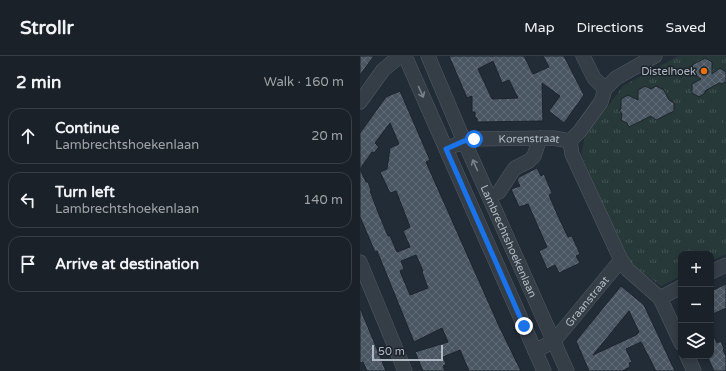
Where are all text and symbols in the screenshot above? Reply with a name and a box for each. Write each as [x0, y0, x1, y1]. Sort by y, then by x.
text: Strollr [20, 17, 74, 39]
text: Map [524, 19, 555, 36]
text: Directions [577, 19, 644, 36]
text: Saved [666, 19, 706, 36]
place label: Distelhoek [641, 65, 696, 78]
marker: Distelhoek [699, 66, 709, 76]
text: 2 min [16, 72, 61, 93]
text: Walk · 160 m [264, 74, 344, 90]
one-way arrow [417, 85, 425, 97]
text: Continue [55, 119, 119, 137]
icon: ahead [17, 125, 39, 147]
text: 20 m [311, 128, 343, 144]
route start [465, 130, 483, 148]
street label: Korenstraat [498, 132, 561, 146]
text: Lambrechtshoekenlaan [55, 137, 199, 153]
one-way arrow [471, 160, 478, 172]
text: Turn left [55, 183, 115, 201]
street label: Lambrechtshoekenlaan [477, 183, 539, 300]
icon: left [17, 189, 39, 211]
text: 140 m [303, 192, 343, 208]
text: Lambrechtshoekenlaan [55, 201, 199, 217]
map controls [678, 251, 714, 359]
button: + [678, 251, 714, 287]
icon: arrive [17, 253, 39, 275]
text: Arrive at destination [55, 255, 199, 273]
street label: Graanstraat [563, 274, 612, 330]
button: − [678, 287, 714, 323]
route end [515, 317, 533, 335]
button: layers [678, 323, 714, 359]
scale bar [372, 343, 443, 362]
text: 50 m [378, 345, 405, 358]

